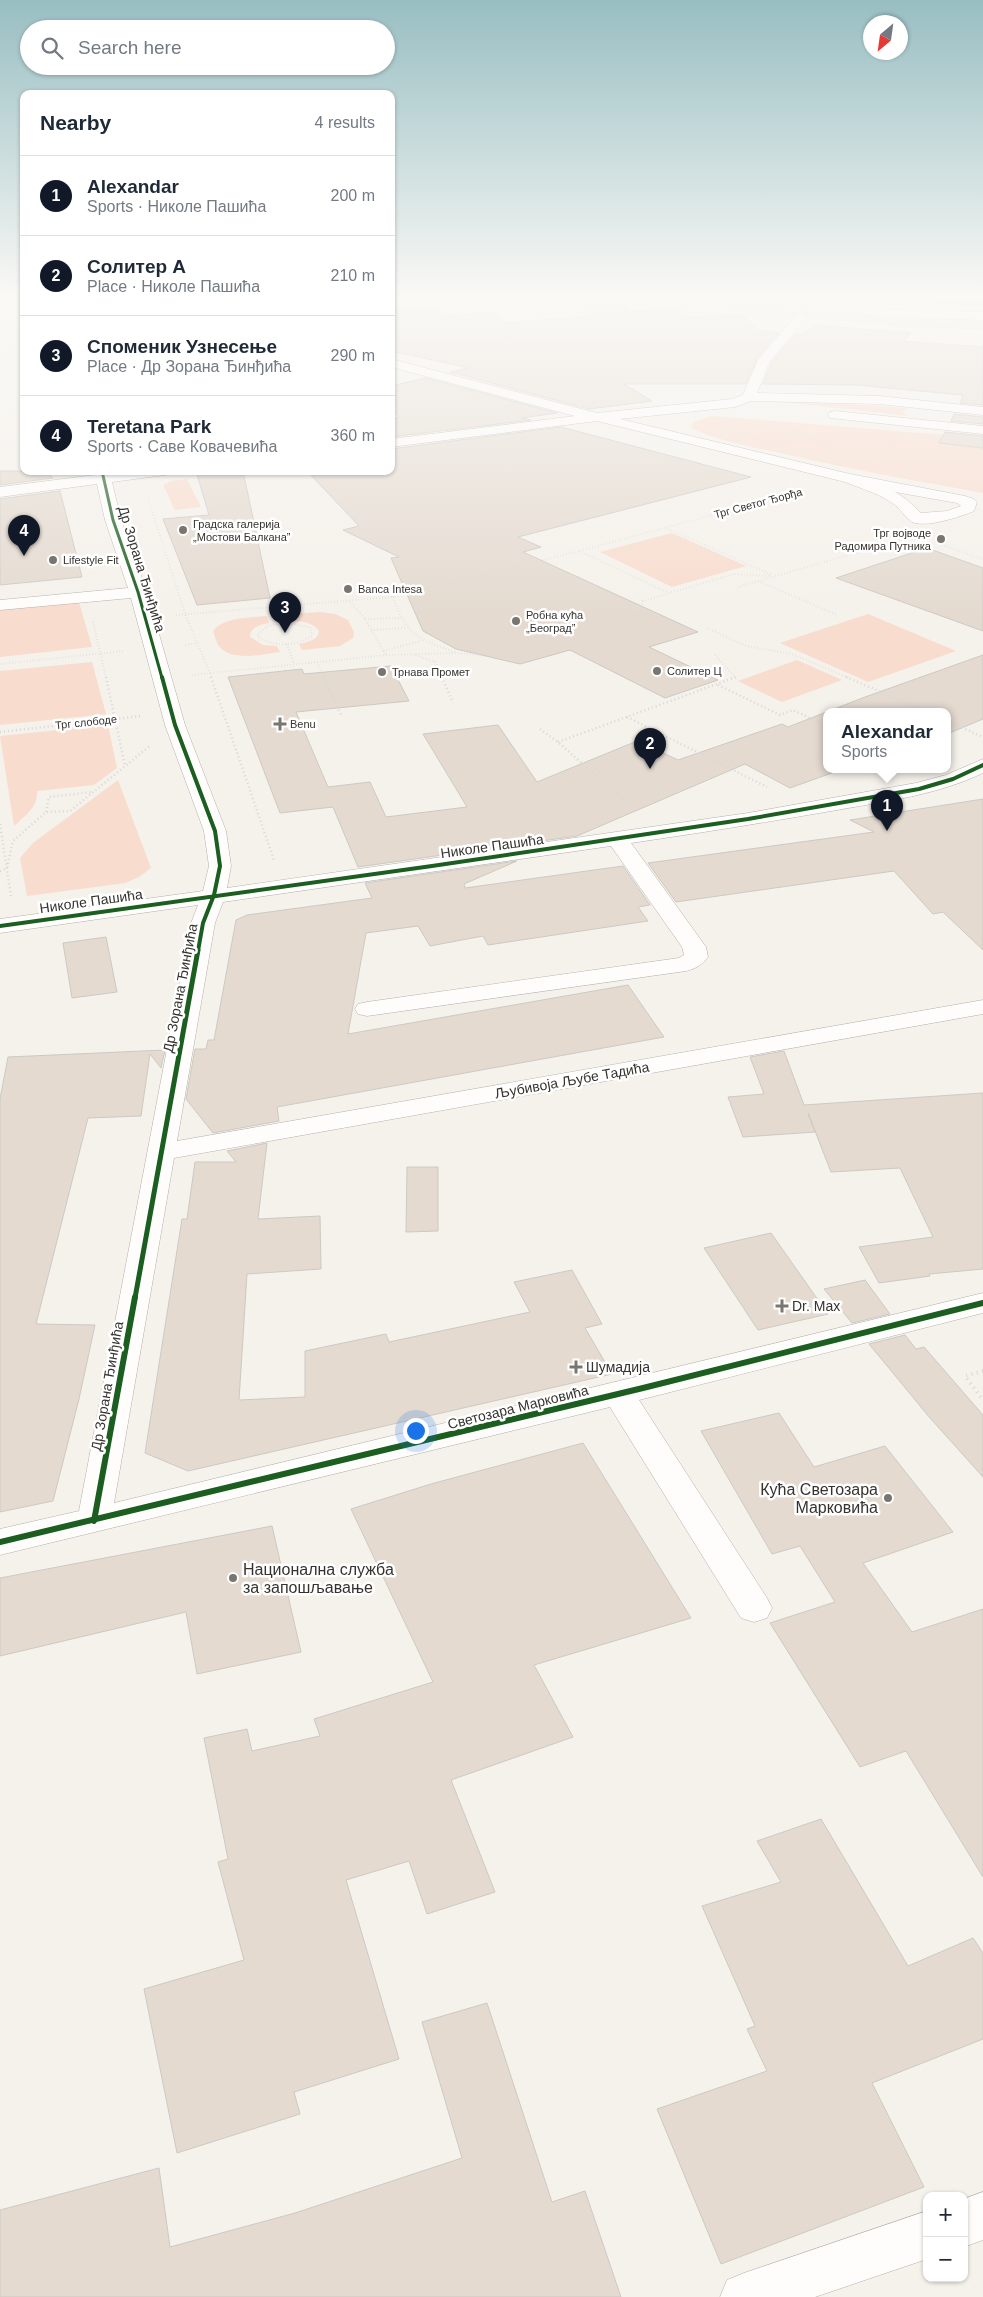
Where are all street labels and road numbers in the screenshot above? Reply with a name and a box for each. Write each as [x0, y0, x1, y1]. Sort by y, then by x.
street label: Трг Светог Ђорђа [713, 485, 804, 521]
street label: Др Зорана Ђинђића [115, 504, 169, 634]
street label: Трг слободе [54, 713, 118, 731]
street label: Николе Пашића [439, 831, 545, 861]
street label: Николе Пашића [38, 886, 144, 916]
street label: Др Зорана Ђинђића [160, 922, 200, 1054]
street label: Љубивоја Љубе Тадића [494, 1059, 651, 1101]
street label: Др Зорана Ђинђића [88, 1320, 126, 1452]
street label: Светозара Марковића [446, 1382, 590, 1432]

